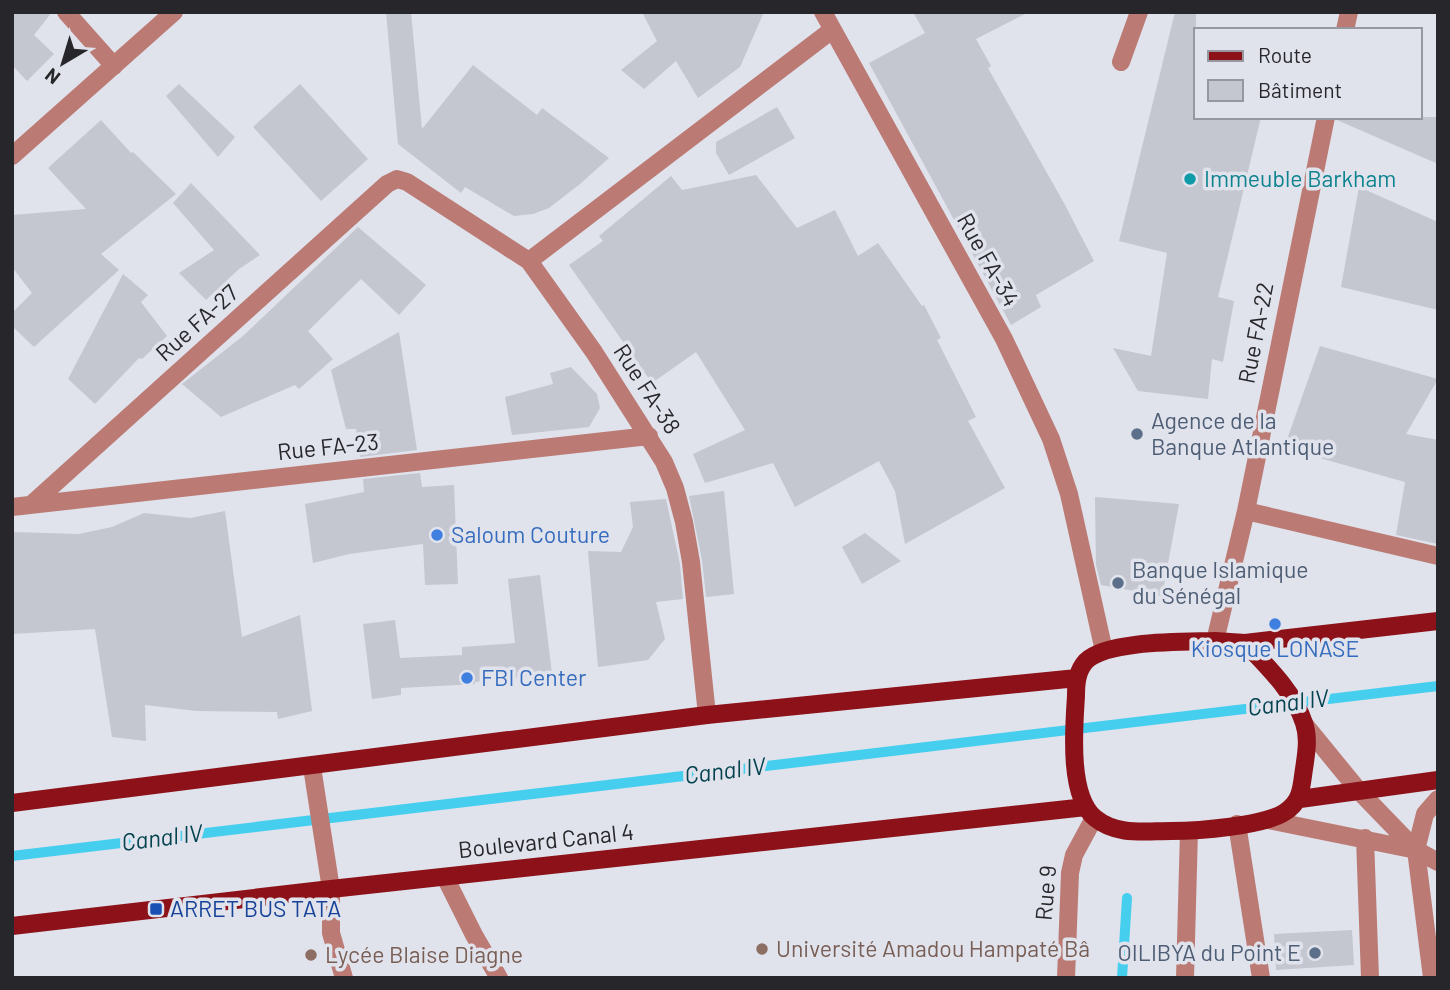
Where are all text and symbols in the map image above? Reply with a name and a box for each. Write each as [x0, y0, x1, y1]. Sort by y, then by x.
north arrow [28, 28, 98, 98]
legend [1194, 28, 1422, 119]
text: Route [1258, 42, 1312, 67]
text: N [40, 64, 64, 90]
text: Bâtiment [1258, 77, 1342, 102]
place label: Immeuble Barkham [1204, 164, 1396, 192]
marker: Immeuble Barkham [1182, 171, 1198, 187]
street label: Rue FA-34 [952, 208, 1026, 311]
street label: Rue FA-27 [149, 278, 243, 366]
street label: Rue FA-22 [1231, 280, 1279, 386]
street label: Rue FA-38 [608, 338, 687, 439]
place label: Agence de la Banque Atlantique [1151, 406, 1334, 460]
marker: Agence de la Banque Atlantique [1129, 426, 1145, 442]
street label: Rue FA-23 [276, 427, 380, 465]
place label: Saloum Couture [451, 520, 610, 548]
marker: Saloum Couture [429, 527, 445, 543]
place label: Banque Islamique du Sénégal [1132, 555, 1309, 609]
marker: Banque Islamique du Sénégal [1110, 575, 1126, 591]
marker: Kiosque LONASE [1267, 616, 1283, 632]
place label: Kiosque LONASE [1191, 634, 1359, 662]
place label: FBI Center [481, 663, 587, 691]
marker: FBI Center [459, 670, 475, 686]
water label: Canal IV [1246, 682, 1331, 721]
water label: Canal IV [683, 750, 768, 789]
water label: Canal IV [120, 817, 205, 856]
street label: Boulevard Canal 4 [457, 817, 635, 863]
street label: Rue 9 [1029, 864, 1061, 922]
place label: ARRET BUS TATA [170, 894, 341, 922]
marker: ARRET BUS TATA [148, 901, 164, 917]
place label: Université Amadou Hampaté Bâ [776, 934, 1090, 962]
place label: OILIBYA du Point E [1118, 938, 1301, 966]
place label: Lycée Blaise Diagne [325, 940, 523, 968]
marker: Université Amadou Hampaté Bâ [754, 941, 770, 957]
marker: OILIBYA du Point E [1307, 945, 1323, 961]
marker: Lycée Blaise Diagne [303, 947, 319, 963]

